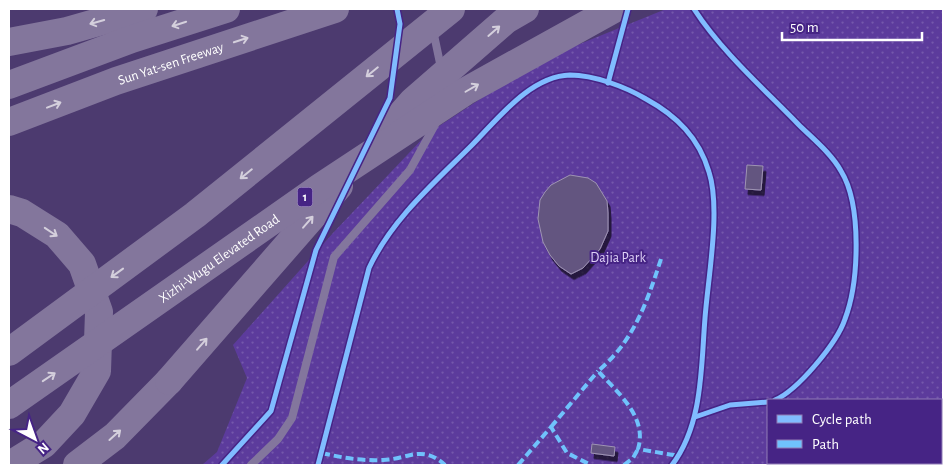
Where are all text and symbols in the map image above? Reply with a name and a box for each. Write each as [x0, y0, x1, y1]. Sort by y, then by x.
scale bar [782, 10, 922, 42]
one-way arrow [90, 18, 106, 28]
one-way arrow [172, 19, 188, 29]
text: 50 m [790, 20, 819, 35]
one-way arrow [488, 25, 501, 36]
one-way arrow [232, 35, 248, 44]
street label: Sun Yat-sen Freeway [116, 40, 226, 88]
one-way arrow [366, 67, 379, 78]
one-way arrow [464, 82, 478, 92]
one-way arrow [46, 100, 61, 109]
one-way arrow [240, 169, 253, 180]
road number: 1 [298, 188, 312, 206]
street label: Xizhi-Wugu Elevated Road [156, 212, 282, 306]
one-way arrow [302, 215, 314, 228]
one-way arrow [44, 227, 58, 237]
park label: Dajia Park [590, 251, 646, 265]
one-way arrow [111, 267, 124, 278]
one-way arrow [196, 338, 207, 351]
one-way arrow [42, 372, 56, 383]
legend [767, 399, 942, 464]
text: Cycle path [812, 412, 872, 427]
north arrow [10, 414, 60, 464]
one-way arrow [109, 429, 122, 441]
text: Path [812, 437, 839, 452]
text: N [35, 440, 51, 457]

